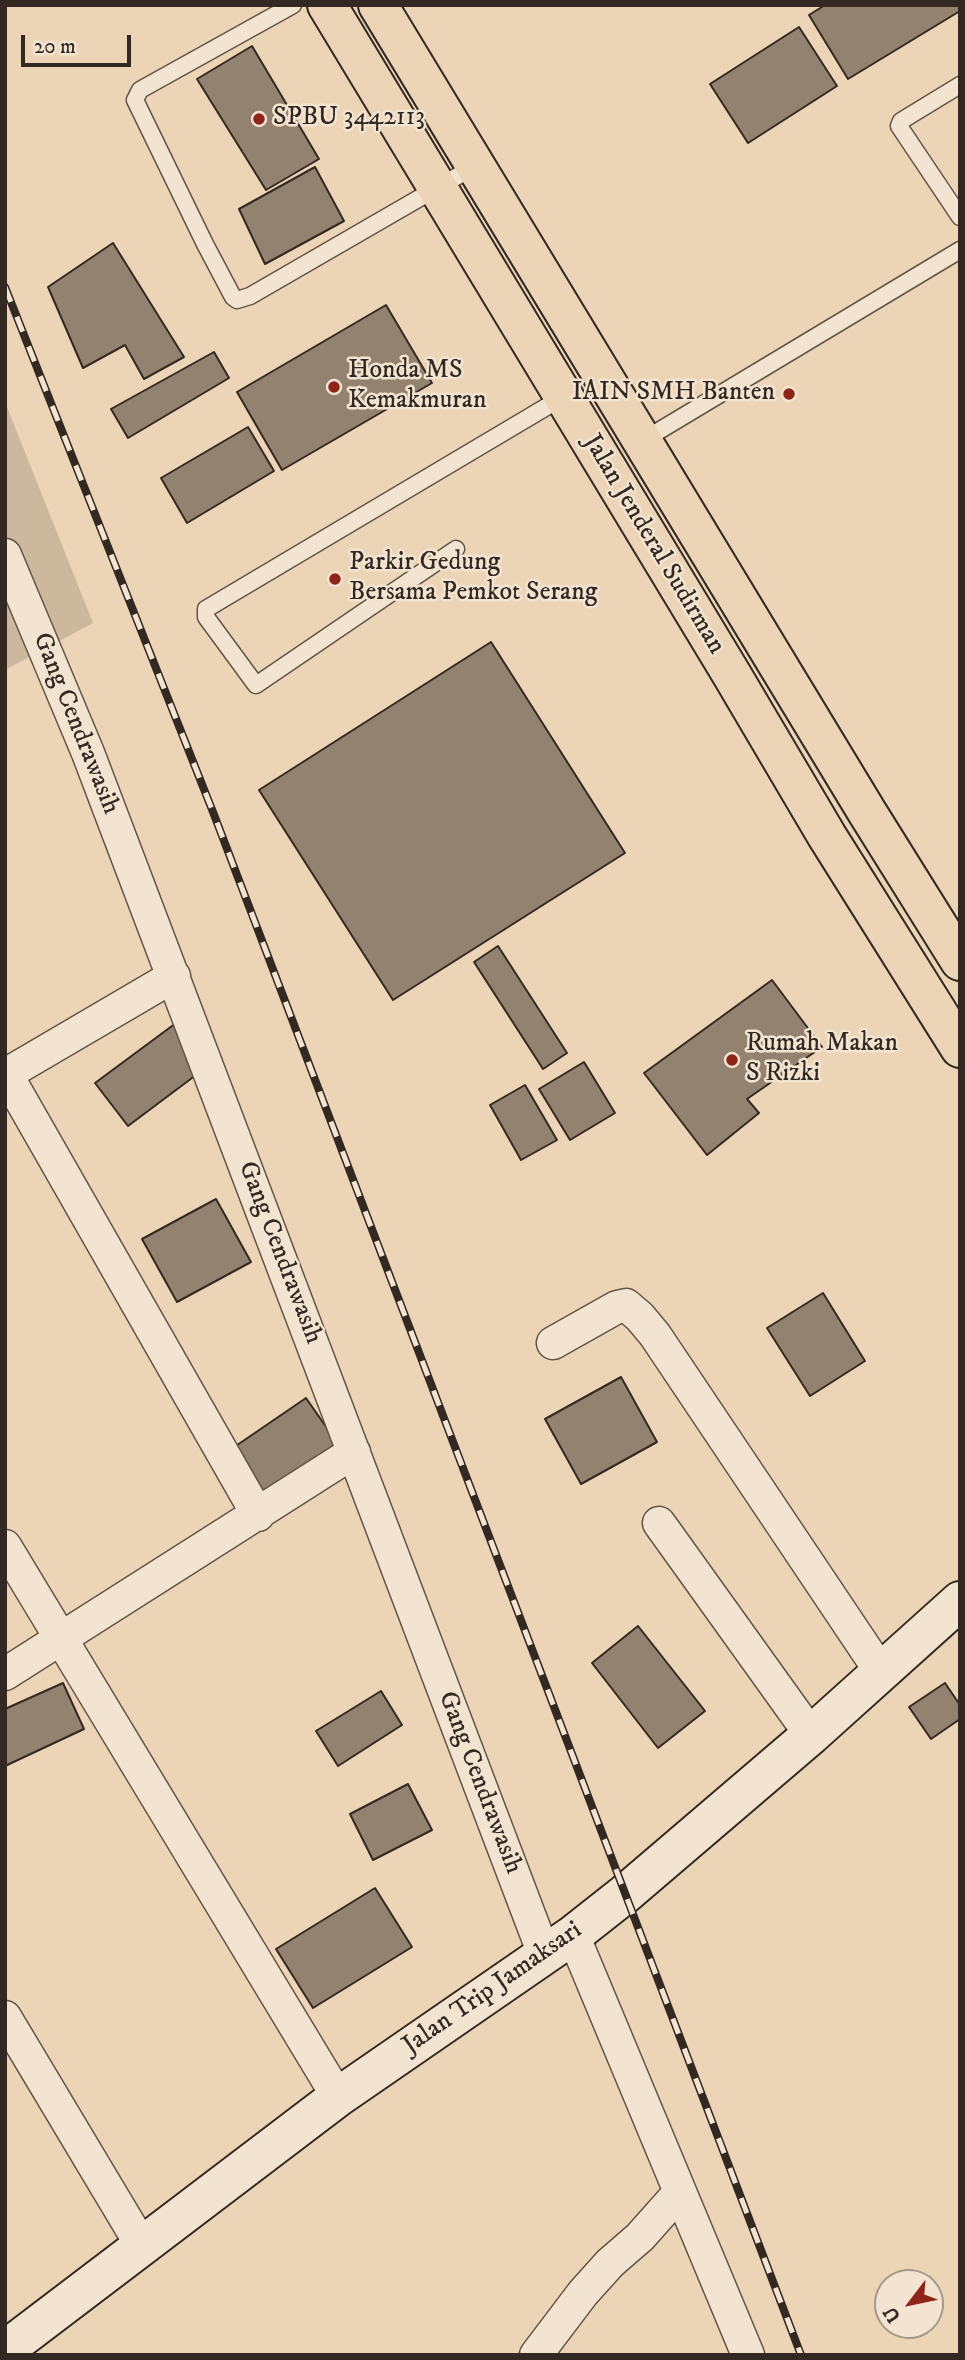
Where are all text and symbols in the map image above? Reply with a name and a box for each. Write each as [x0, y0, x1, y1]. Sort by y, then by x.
scale bar [24, 21, 135, 65]
text: 20 m [34, 34, 76, 60]
place label: SPBU 3442113 [273, 103, 425, 135]
marker: SPBU 3442113 [251, 111, 267, 127]
place label: Honda MS Kemakmuran [348, 356, 486, 418]
place label: IAIN SMH Banten [572, 378, 775, 410]
marker: Honda MS Kemakmuran [326, 379, 342, 395]
marker: IAIN SMH Banten [781, 386, 797, 402]
street label: Jalan Jenderal Sudirman [575, 430, 731, 660]
place label: Parkir Gedung Bersama Pemkot Serang [349, 548, 597, 610]
marker: Parkir Gedung Bersama Pemkot Serang [327, 571, 343, 587]
street label: Gang Cendrawasih [24, 629, 126, 819]
place label: Rumah Makan S Rizki [746, 1029, 898, 1090]
marker: Rumah Makan S Rizki [724, 1052, 740, 1068]
street label: Gang Cendrawasih [230, 1157, 328, 1349]
street label: Gang Cendrawasih [430, 1687, 528, 1879]
street label: Jalan Trip Jamaksari [397, 1916, 589, 2062]
north arrow [874, 2269, 944, 2339]
text: U [879, 2302, 906, 2327]

